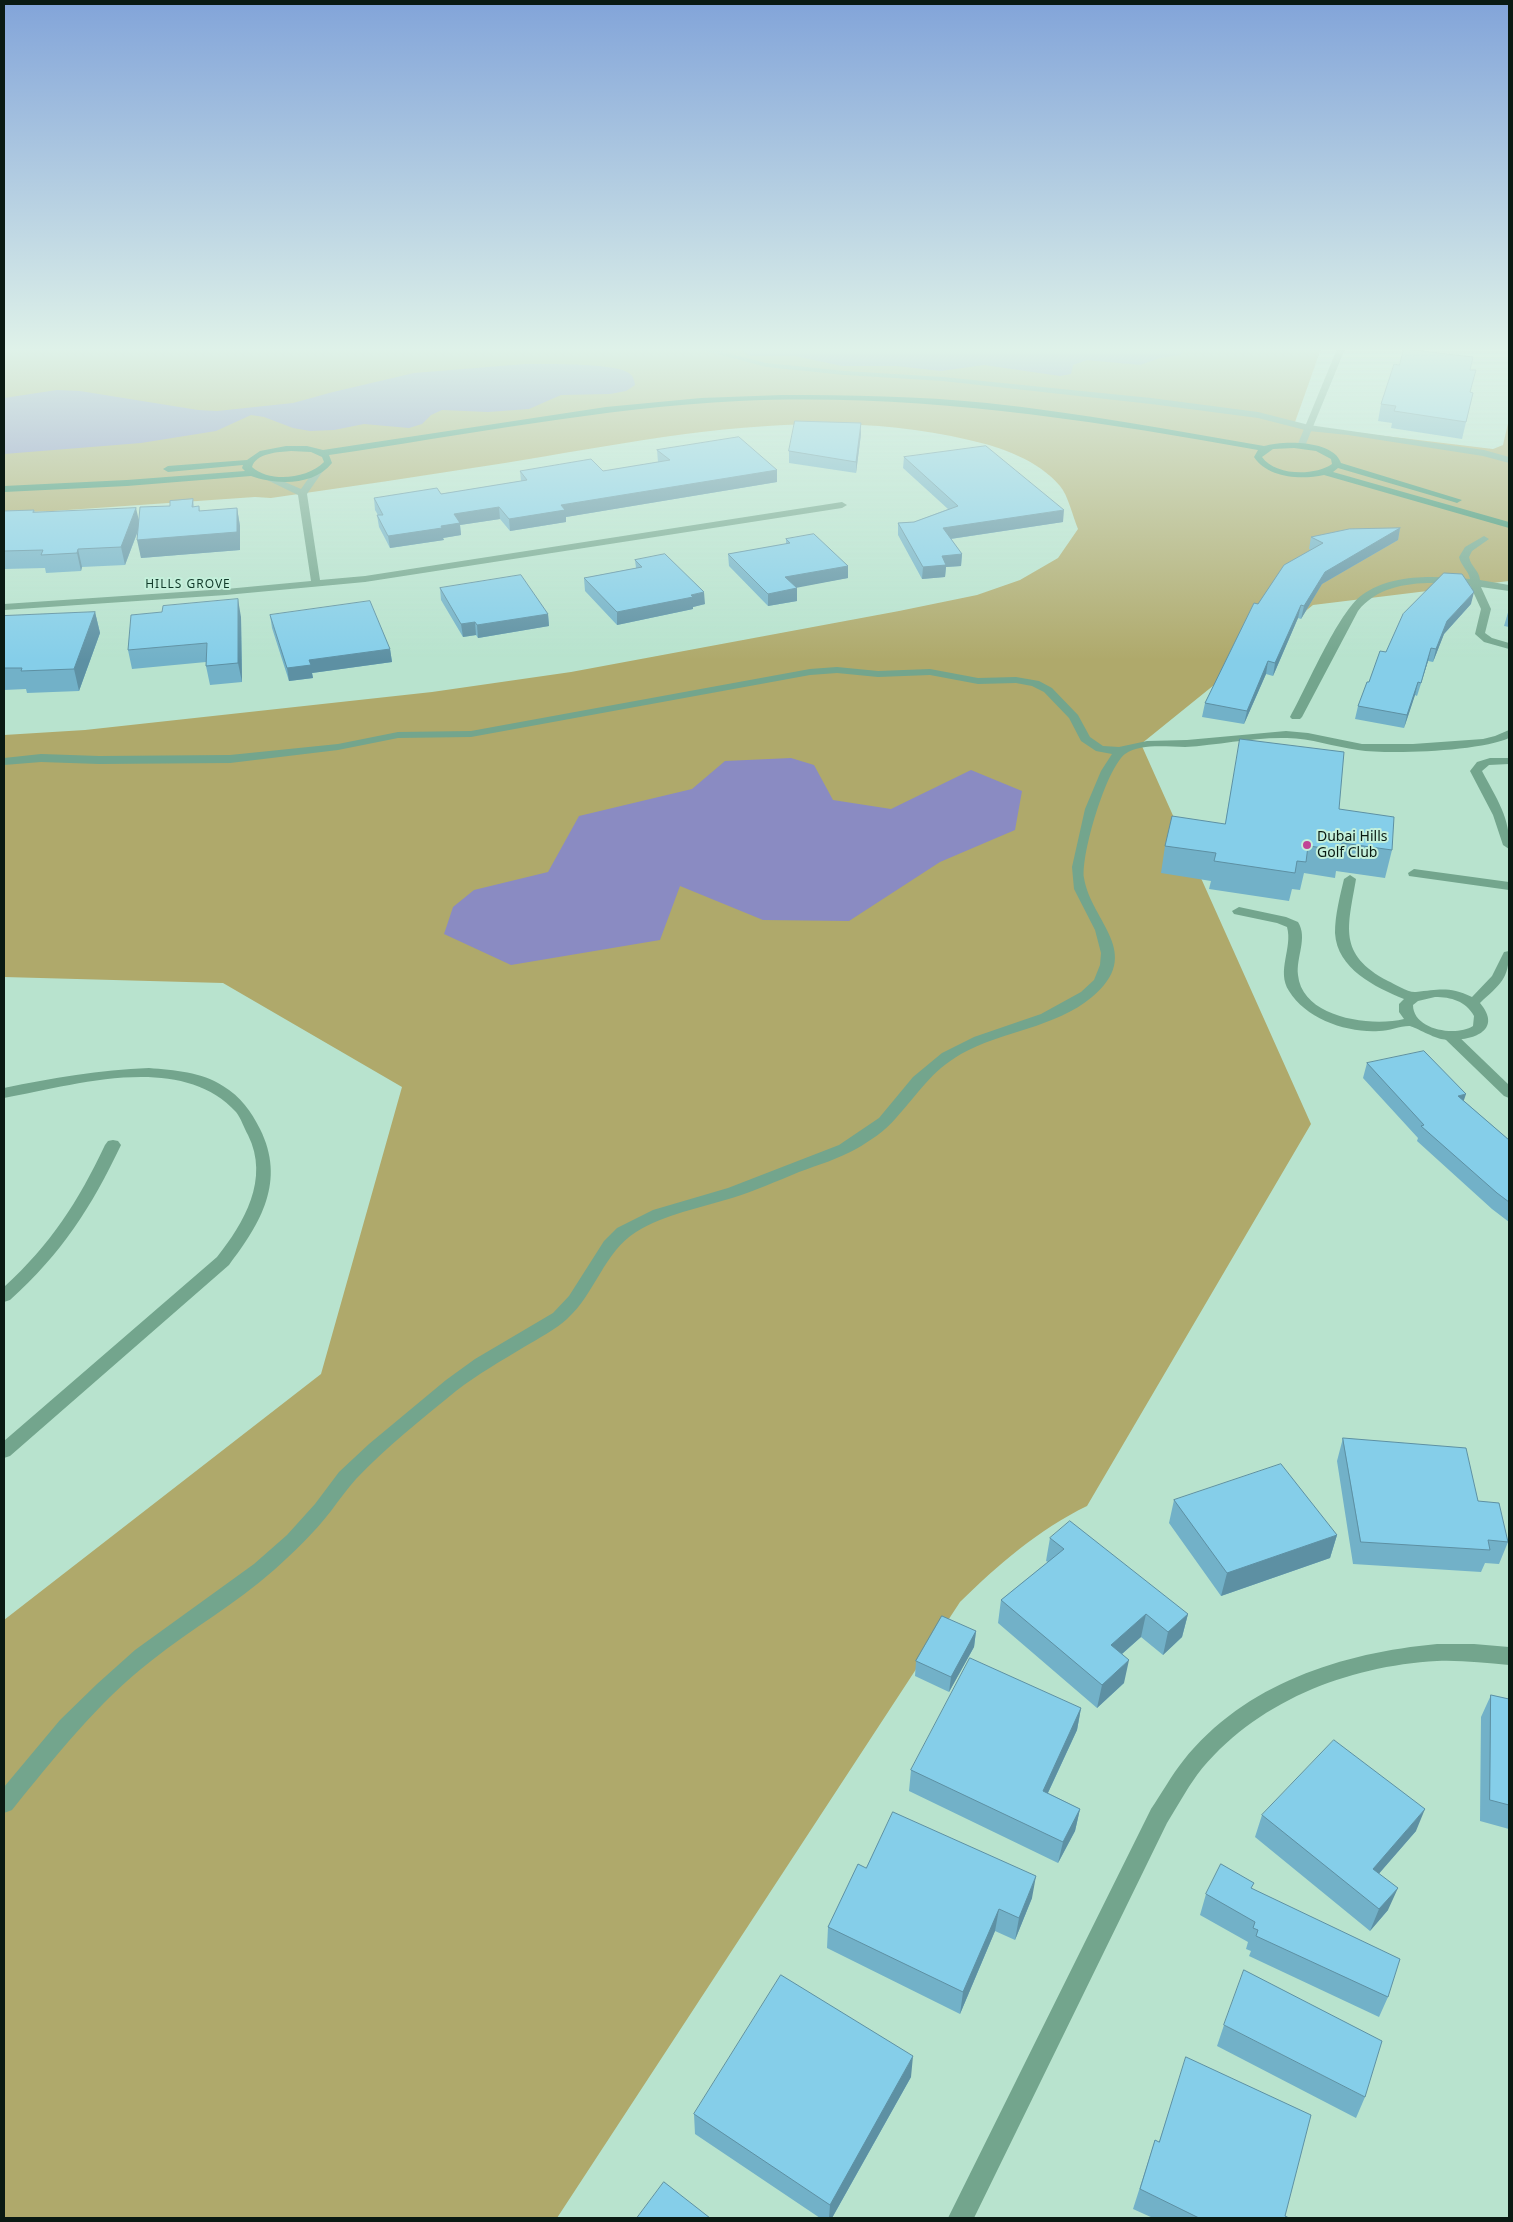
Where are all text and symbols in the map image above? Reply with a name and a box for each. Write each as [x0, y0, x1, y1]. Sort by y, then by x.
district label: HILLS GROVE [144, 578, 232, 592]
place label: Dubai Hills Golf Club [1317, 829, 1388, 862]
marker: Dubai Hills Golf Club [1301, 839, 1313, 851]

